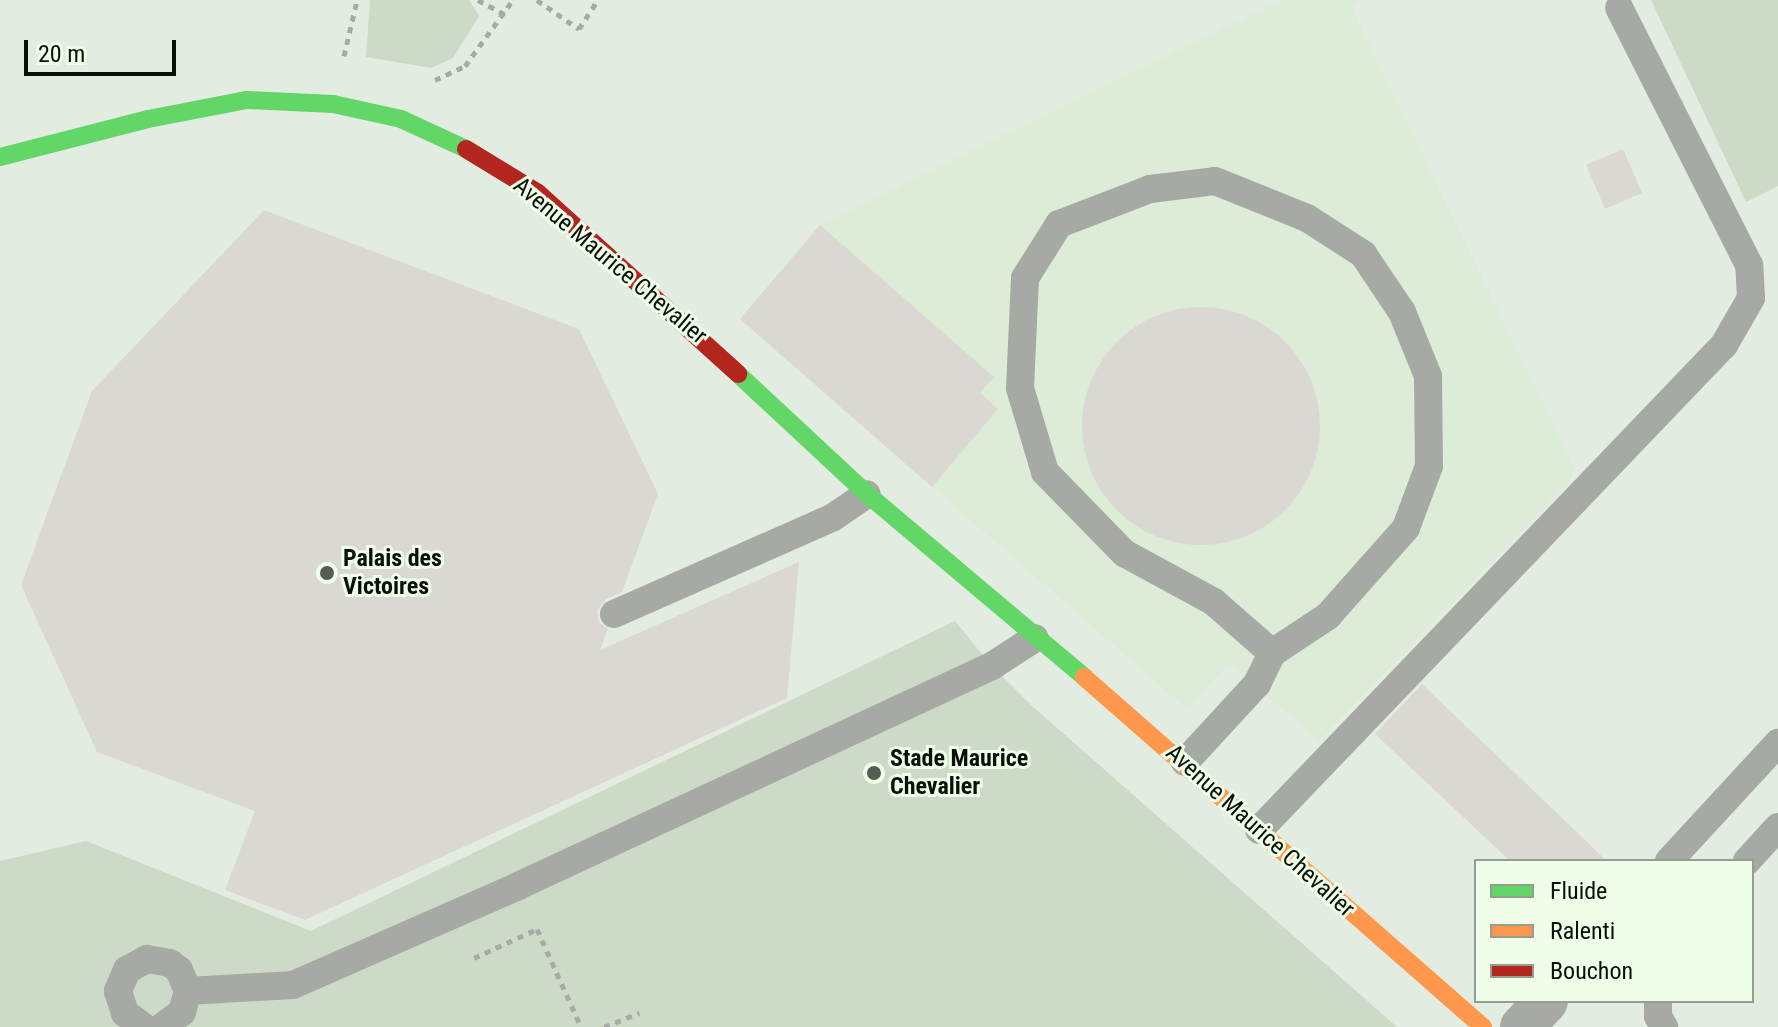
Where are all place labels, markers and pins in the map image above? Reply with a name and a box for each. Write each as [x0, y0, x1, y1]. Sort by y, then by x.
place label: Palais des Victoires [343, 545, 442, 601]
marker: Palais des Victoires [318, 564, 336, 582]
place label: Stade Maurice Chevalier [890, 745, 1028, 801]
marker: Stade Maurice Chevalier [865, 764, 883, 782]

